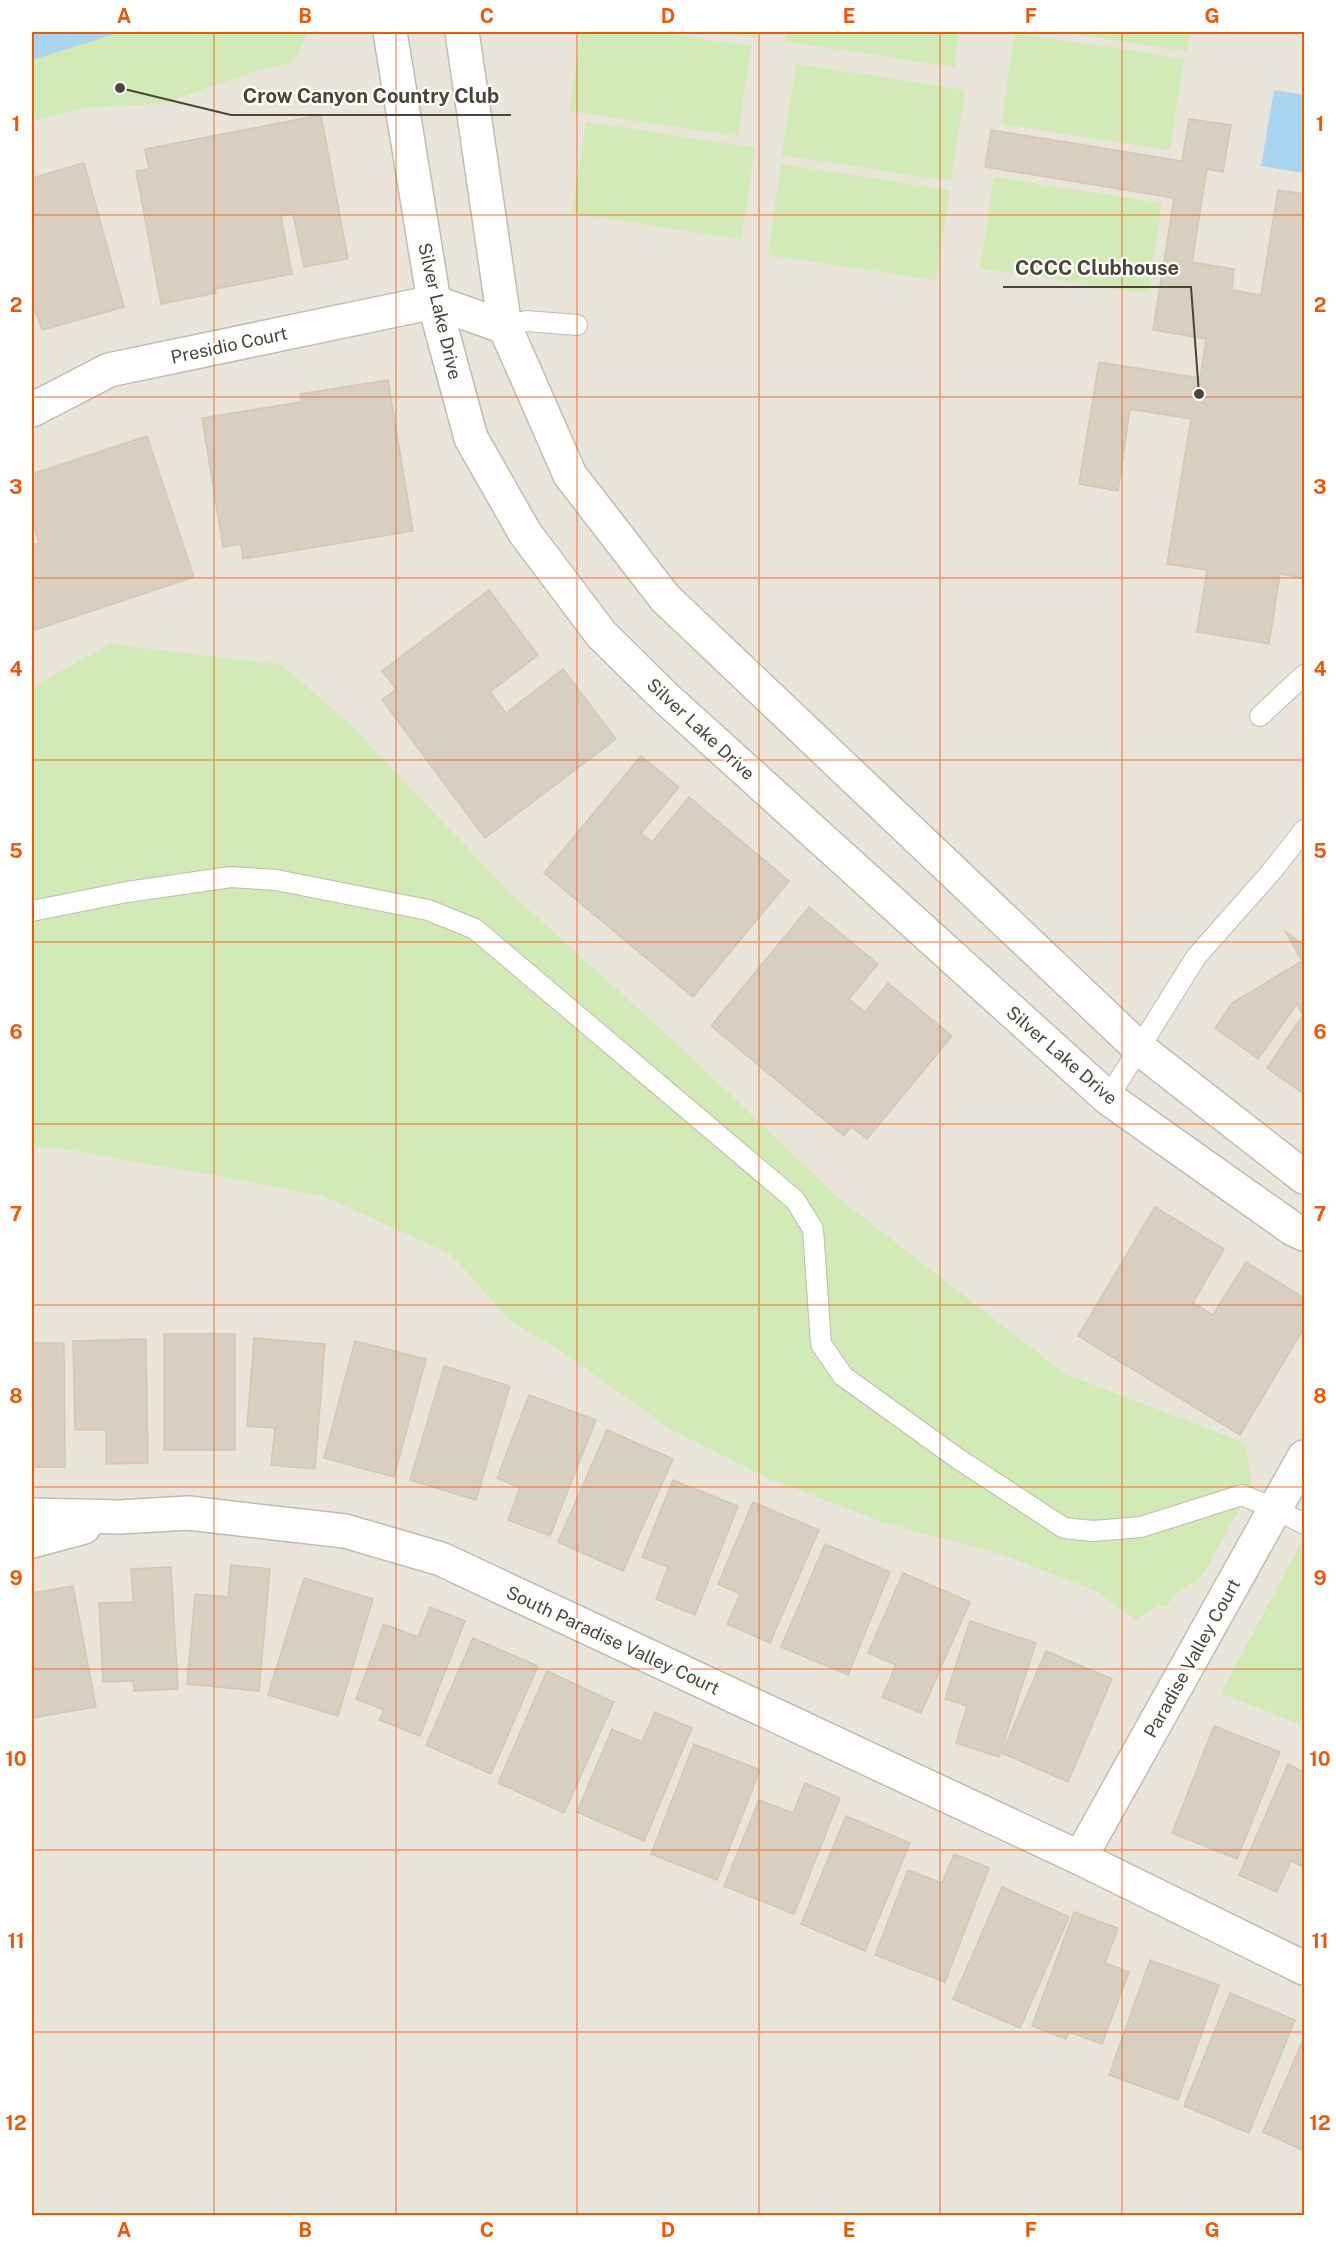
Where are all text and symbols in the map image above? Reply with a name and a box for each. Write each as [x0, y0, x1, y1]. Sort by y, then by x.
text: A [117, 4, 131, 28]
text: B [298, 4, 312, 28]
text: C [480, 4, 494, 28]
text: D [661, 4, 675, 28]
text: E [843, 4, 855, 28]
text: F [1025, 4, 1037, 28]
text: G [1204, 4, 1220, 28]
callout: Crow Canyon Country Club [231, 77, 511, 115]
text: Crow Canyon Country Club [243, 84, 499, 108]
text: 1 [12, 112, 20, 136]
text: 1 [1316, 112, 1324, 136]
street label: Silver Lake Drive [414, 241, 466, 381]
callout: CCCC Clubhouse [1003, 249, 1191, 287]
text: CCCC Clubhouse [1015, 256, 1179, 280]
text: 2 [10, 293, 22, 317]
text: 2 [1314, 293, 1326, 317]
street label: Presidio Court [169, 322, 289, 368]
text: 3 [9, 475, 23, 499]
text: 3 [1313, 475, 1327, 499]
text: 4 [9, 657, 23, 681]
text: 4 [1313, 657, 1327, 681]
street label: Silver Lake Drive [643, 674, 759, 784]
text: 5 [9, 839, 23, 863]
text: 5 [1313, 839, 1327, 863]
street label: Silver Lake Drive [1002, 1001, 1122, 1109]
text: 6 [9, 1020, 23, 1044]
text: 6 [1313, 1020, 1327, 1044]
text: 7 [10, 1202, 22, 1226]
text: 7 [1314, 1202, 1326, 1226]
text: 8 [9, 1384, 23, 1408]
text: 8 [1313, 1384, 1327, 1408]
text: 9 [9, 1566, 23, 1590]
text: 9 [1313, 1566, 1327, 1590]
street label: Paradise Valley Court [1139, 1575, 1245, 1741]
street label: South Paradise Valley Court [503, 1581, 723, 1699]
text: 10 [5, 1747, 27, 1771]
text: 10 [1309, 1747, 1331, 1771]
text: 11 [7, 1929, 25, 1953]
text: 11 [1311, 1929, 1329, 1953]
text: 12 [5, 2111, 27, 2135]
text: 12 [1309, 2111, 1331, 2135]
text: A [117, 2218, 131, 2242]
text: B [298, 2218, 312, 2242]
text: C [480, 2218, 494, 2242]
text: D [661, 2218, 675, 2242]
text: E [843, 2218, 855, 2242]
text: F [1025, 2218, 1037, 2242]
text: G [1204, 2218, 1220, 2242]

